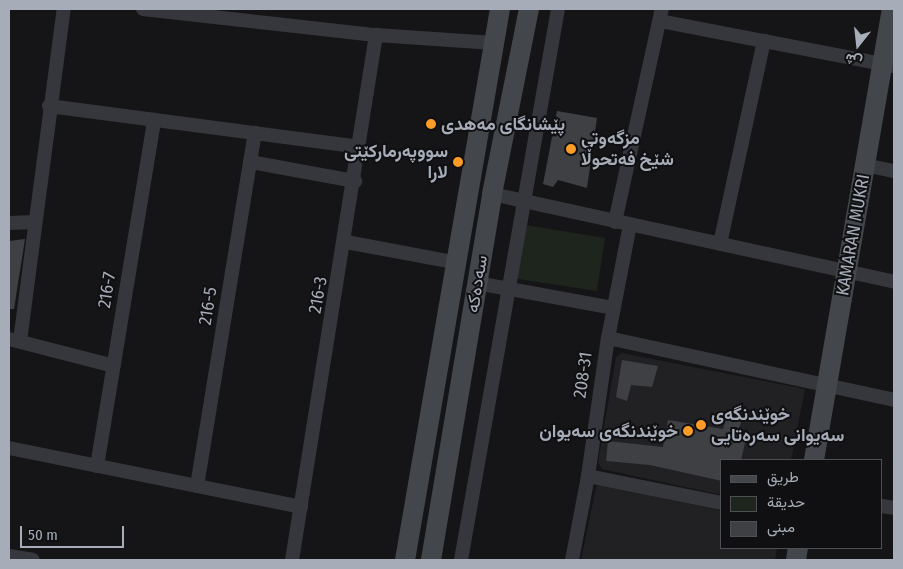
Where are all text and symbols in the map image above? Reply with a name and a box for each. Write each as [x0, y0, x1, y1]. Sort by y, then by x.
north arrow [833, 20, 883, 70]
text: ش [843, 49, 864, 70]
place label: پێشانگای مەهدی [441, 113, 565, 135]
marker: پێشانگای مەهدی [425, 118, 437, 130]
place label: مزگەوتی شێخ فەتحوڵا [581, 128, 674, 170]
place label: سووپەرمارکێتی لارا [344, 141, 448, 183]
marker: مزگەوتی شێخ فەتحوڵا [565, 143, 577, 155]
marker: سووپەرمارکێتی لارا [452, 156, 464, 168]
street label: KAMARAN MUKRI [832, 172, 874, 298]
street label: سەدەکە [462, 254, 492, 314]
street label: 216-7 [93, 270, 121, 310]
street label: 216-3 [304, 275, 332, 315]
street label: 216-5 [194, 285, 222, 327]
street label: 208-31 [569, 350, 597, 400]
place label: خوێندنگەی سەیوانی سەرەتایی [711, 404, 844, 446]
marker: خوێندنگەی سەیوانی سەرەتایی [695, 419, 707, 431]
place label: خوێندنگەی سەیوان [539, 420, 678, 442]
marker: خوێندنگەی سەیوان [682, 425, 694, 437]
legend [720, 459, 883, 549]
text: طريق [767, 468, 799, 486]
text: حديقة [767, 493, 805, 511]
scale bar [22, 516, 126, 548]
text: مبنى [767, 518, 795, 536]
text: 50 m [28, 526, 58, 544]

